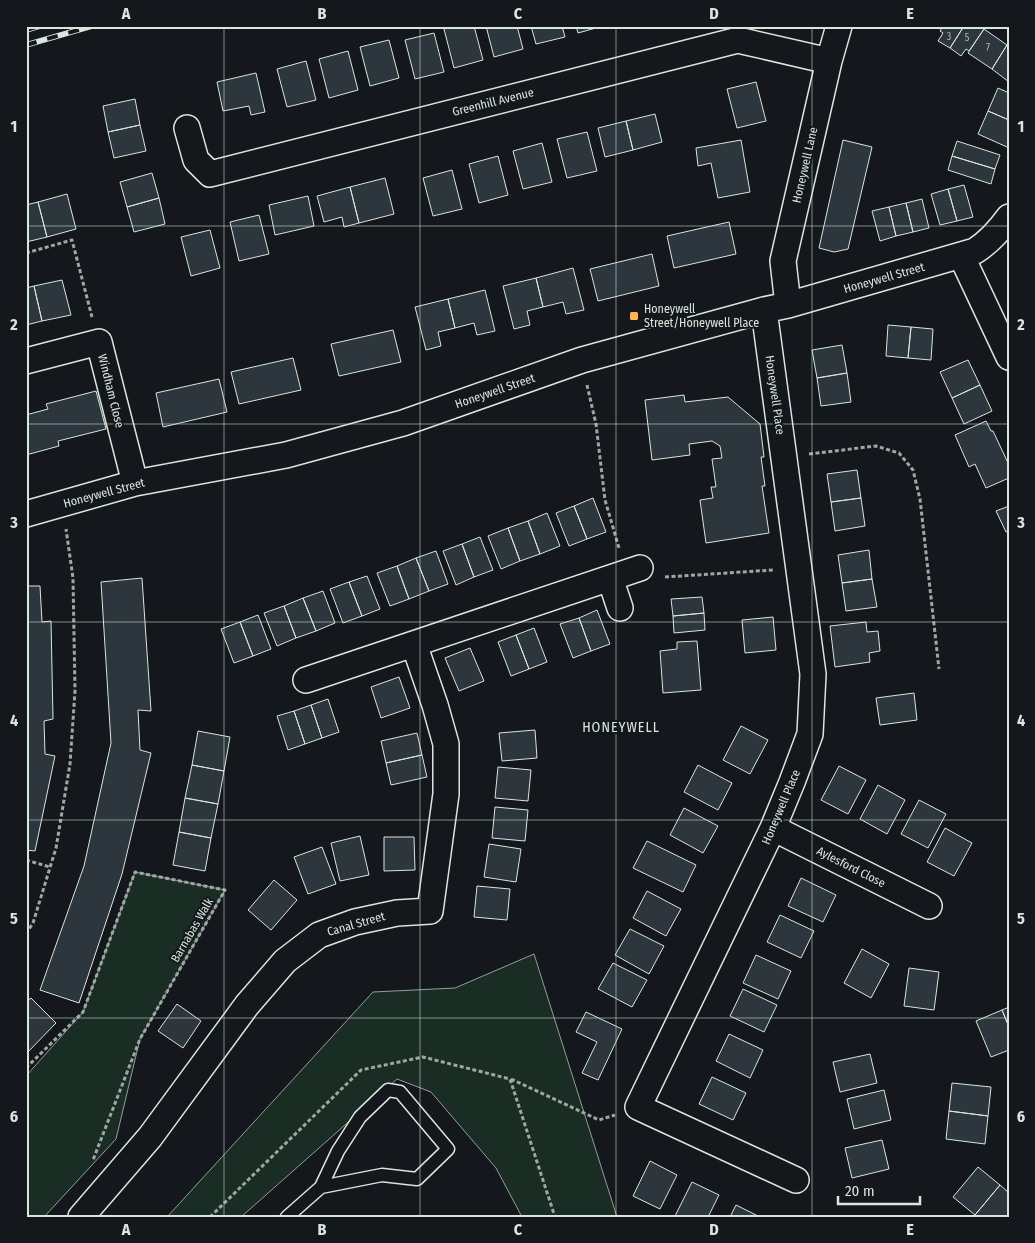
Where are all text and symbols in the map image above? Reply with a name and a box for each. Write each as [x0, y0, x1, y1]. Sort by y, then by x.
text: A [121, 4, 131, 23]
text: B [318, 4, 327, 23]
text: C [514, 4, 523, 23]
text: D [709, 4, 719, 23]
text: E [906, 4, 914, 23]
house number: 3 [947, 31, 952, 43]
house number: 5 [965, 32, 970, 44]
house number: 7 [986, 42, 990, 54]
street label: Greenhill Avenue [451, 85, 535, 119]
text: 1 [11, 117, 17, 136]
text: 1 [1018, 117, 1024, 136]
street label: Honeywell Lane [789, 126, 821, 204]
street label: Honeywell Street [842, 260, 926, 296]
place label: Honeywell Street/Honeywell Place [644, 302, 759, 330]
marker: Honeywell Street/Honeywell Place [628, 310, 640, 322]
text: 2 [9, 315, 18, 334]
text: 2 [1016, 315, 1025, 334]
street label: Windham Close [95, 353, 127, 429]
street label: Honeywell Place [762, 354, 788, 436]
street label: Honeywell Street [453, 371, 537, 411]
street label: Honeywell Street [62, 475, 146, 511]
text: 3 [9, 513, 18, 532]
text: 3 [1016, 513, 1025, 532]
text: 4 [10, 711, 18, 730]
text: 4 [1017, 711, 1025, 730]
district label: HONEYWELL [582, 719, 660, 736]
street label: Honeywell Place [759, 767, 803, 847]
street label: Aylesford Close [814, 844, 888, 890]
street label: Barnabas Walk [168, 895, 216, 965]
text: 5 [10, 909, 18, 928]
street label: Canal Street [326, 909, 387, 939]
text: 5 [1017, 909, 1025, 928]
text: 6 [10, 1107, 18, 1126]
text: 6 [1017, 1107, 1025, 1126]
scale bar [838, 1173, 920, 1205]
text: 20 m [845, 1182, 875, 1200]
text: A [121, 1220, 131, 1239]
text: B [318, 1220, 327, 1239]
text: C [514, 1220, 523, 1239]
text: D [709, 1220, 719, 1239]
text: E [906, 1220, 914, 1239]

